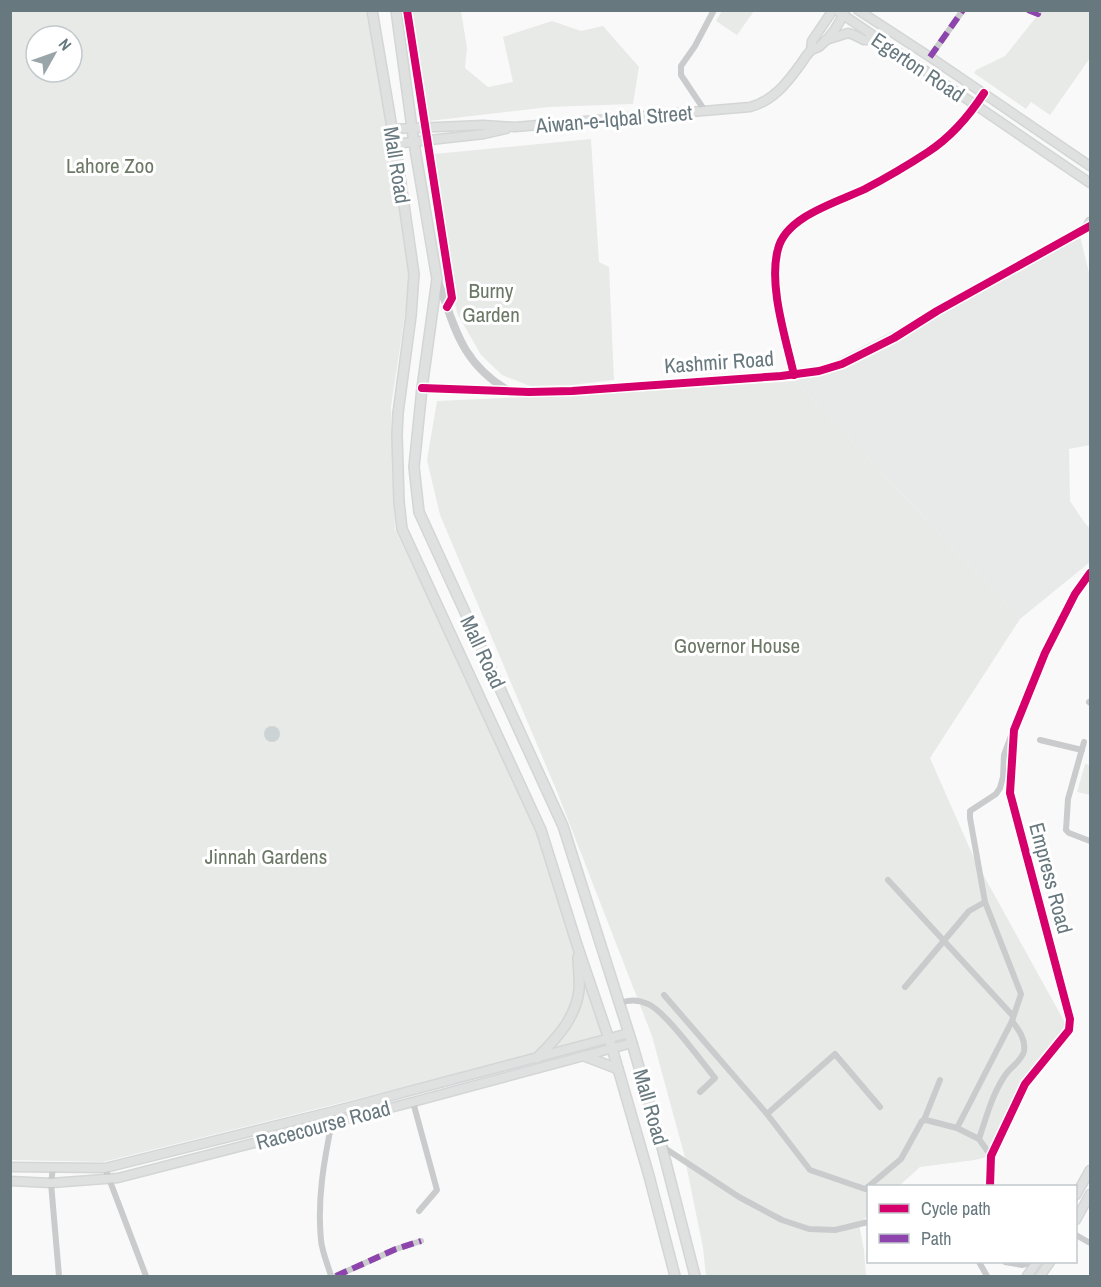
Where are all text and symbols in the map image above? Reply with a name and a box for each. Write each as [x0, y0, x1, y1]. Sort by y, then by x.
north arrow [24, 24, 84, 84]
street label: Egerton Road [866, 25, 970, 109]
text: N [54, 34, 77, 55]
street label: Aiwan-e-Iqbal Street [534, 98, 694, 140]
street label: Mall Road [377, 124, 417, 206]
park label: Lahore Zoo [66, 151, 154, 180]
park label: Burny Garden [462, 276, 520, 329]
street label: Kashmir Road [663, 344, 775, 380]
street label: Mall Road [453, 611, 513, 693]
park label: Governor House [674, 631, 800, 660]
street label: Empress Road [1022, 819, 1080, 937]
park label: Jinnah Gardens [205, 842, 327, 871]
street label: Mall Road [626, 1066, 676, 1148]
street label: Racecourse Road [253, 1093, 393, 1157]
legend [867, 1185, 1077, 1263]
text: Cycle path [921, 1196, 991, 1221]
text: Path [921, 1226, 951, 1251]

